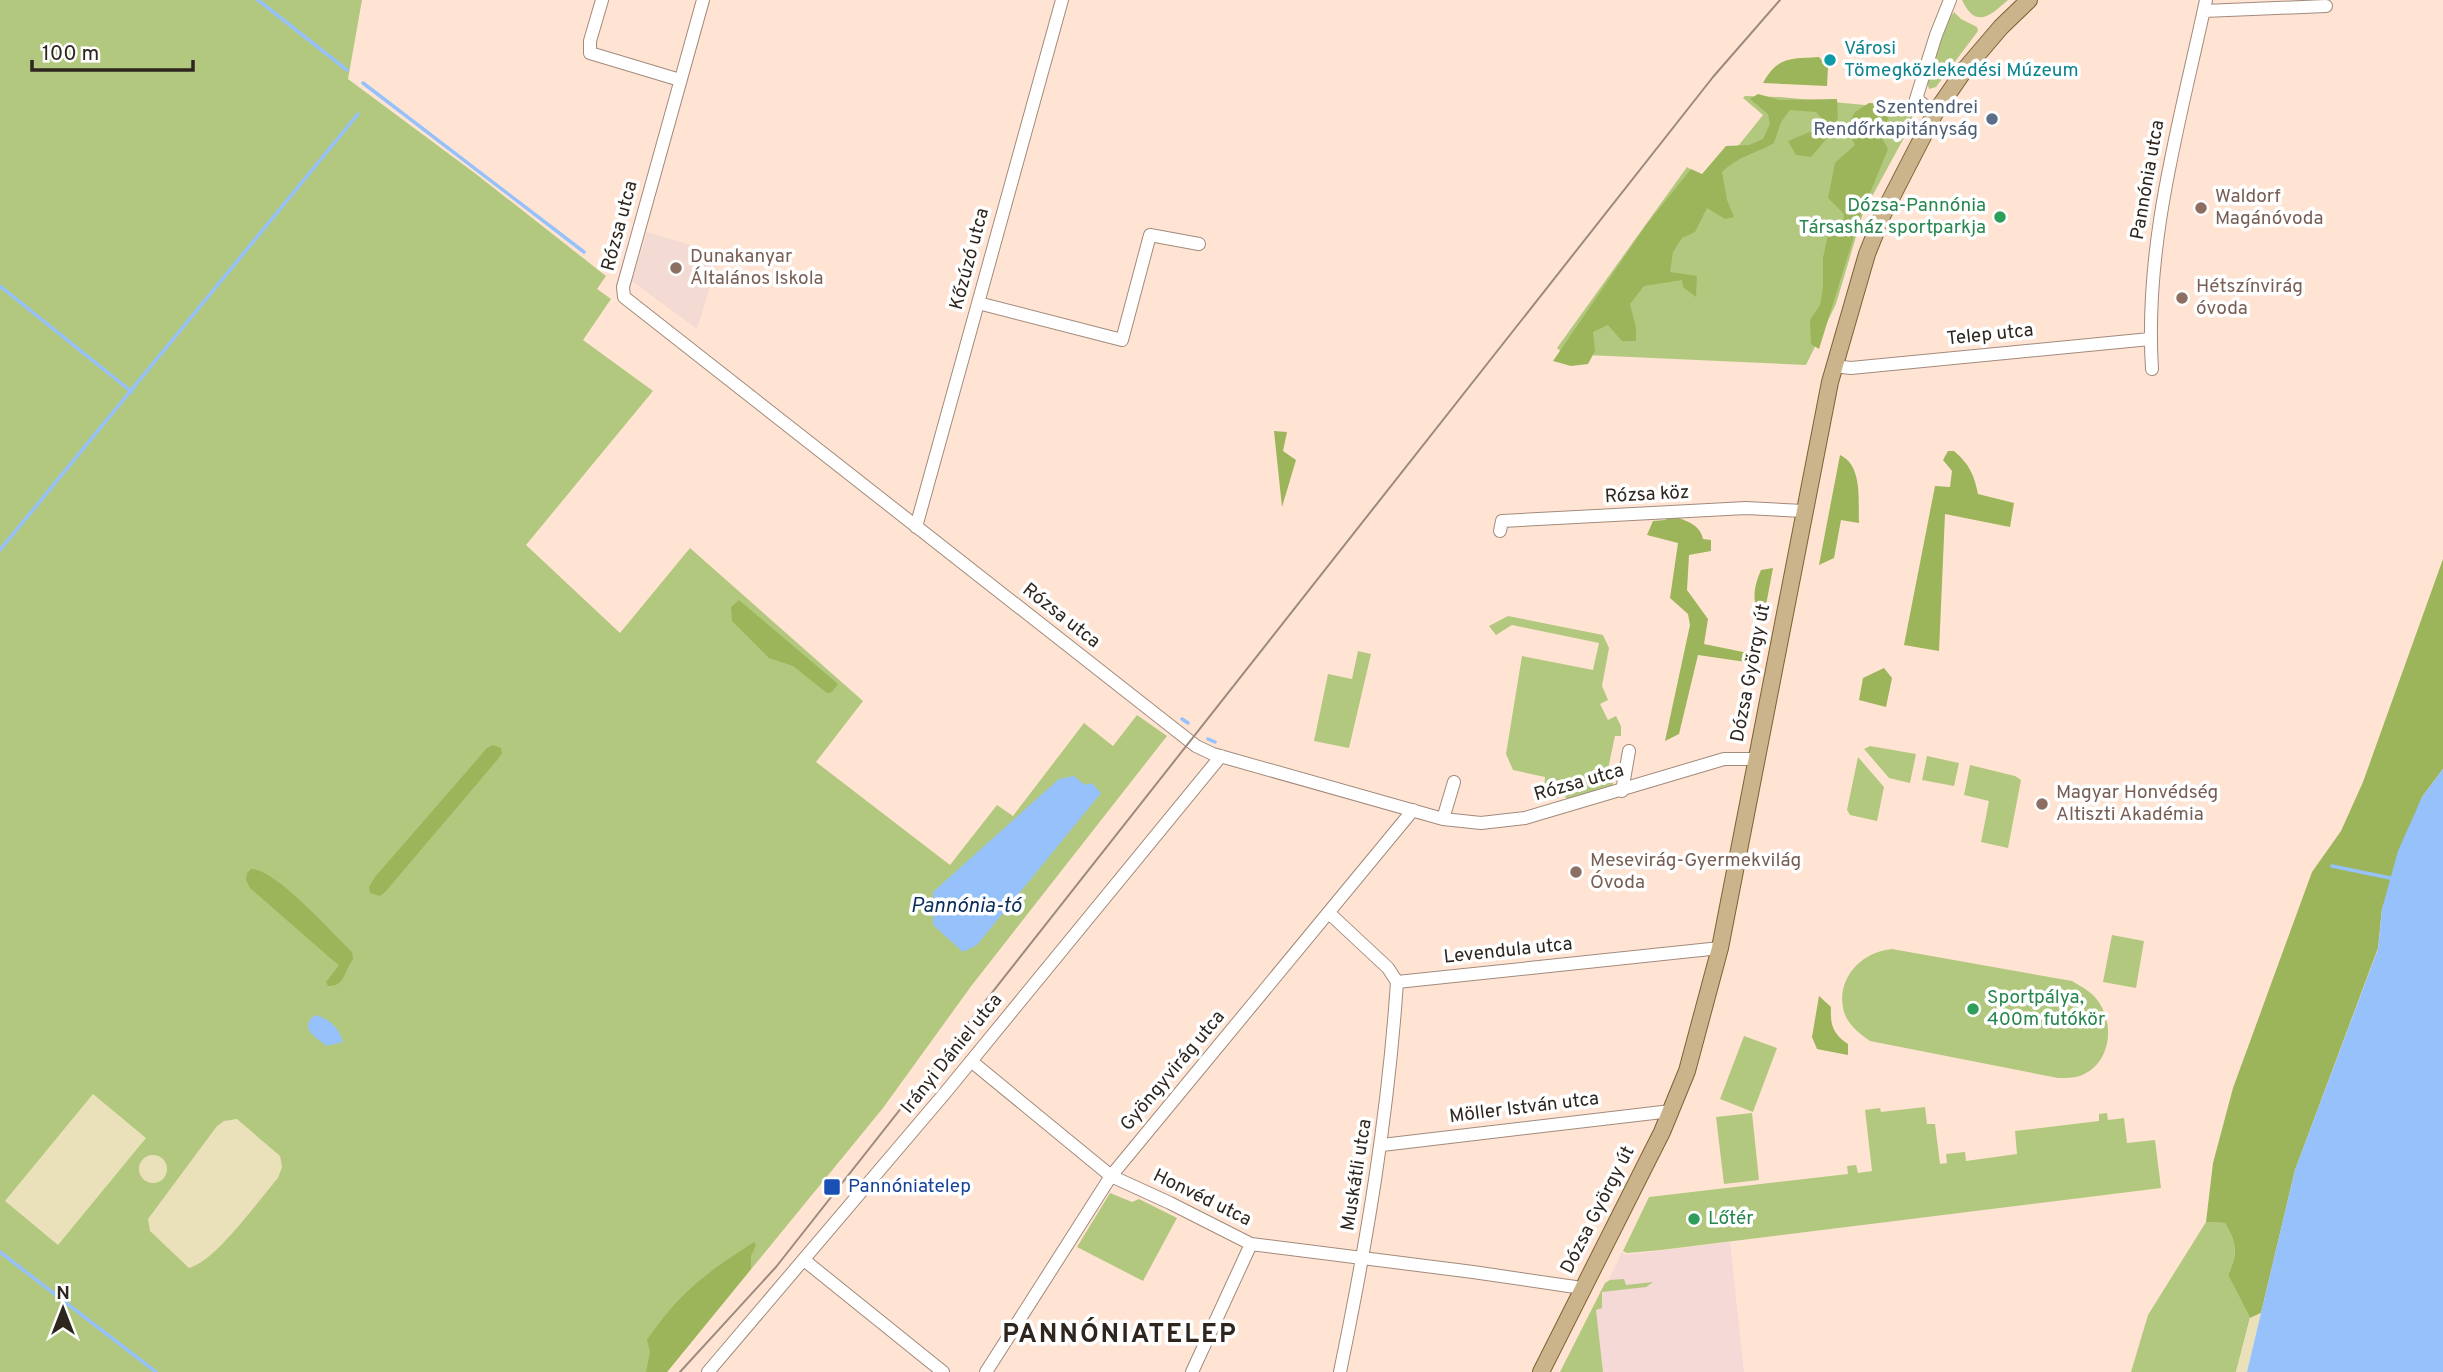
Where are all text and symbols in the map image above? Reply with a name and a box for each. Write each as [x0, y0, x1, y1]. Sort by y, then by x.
scale bar [32, 28, 192, 72]
place label: Városi Tömegközlekedési Múzeum [1844, 37, 2079, 83]
text: 100 m [42, 41, 99, 68]
marker: Városi Tömegközlekedési Múzeum [1822, 52, 1838, 68]
place label: Szentendrei Rendőrkapitányság [1813, 96, 1978, 142]
marker: Szentendrei Rendőrkapitányság [1984, 111, 2000, 127]
street label: Pannónia utca [2126, 118, 2170, 242]
street label: Rózsa utca [596, 178, 644, 274]
place label: Waldorf Magánóvoda [2215, 185, 2323, 231]
place label: Dózsa-Pannónia Társasház sportparkja [1799, 194, 1986, 240]
marker: Waldorf Magánóvoda [2193, 200, 2209, 216]
street label: Kőzúzó utca [945, 206, 995, 312]
marker: Dózsa-Pannónia Társasház sportparkja [1992, 209, 2008, 225]
place label: Dunakanyar Általános Iskola [690, 245, 824, 291]
marker: Dunakanyar Általános Iskola [668, 260, 684, 276]
place label: Hétszínvirág óvoda [2196, 275, 2303, 321]
marker: Hétszínvirág óvoda [2174, 290, 2190, 306]
street label: Telep utca [1945, 319, 2035, 351]
street label: Rózsa köz [1604, 481, 1690, 509]
street label: Rózsa utca [1017, 578, 1105, 654]
street label: Dózsa György út [1726, 602, 1776, 744]
street label: Rózsa utca [1531, 759, 1627, 807]
place label: Magyar Honvédség Altiszti Akadémia [2056, 781, 2218, 827]
marker: Magyar Honvédség Altiszti Akadémia [2034, 796, 2050, 812]
place label: Mesevirág-Gyermekvilág Óvoda [1590, 849, 1801, 895]
marker: Mesevirág-Gyermekvilág Óvoda [1568, 864, 1584, 880]
water label: Pannónia-tó [911, 893, 1023, 920]
street label: Levendula utca [1442, 932, 1574, 970]
place label: Sportpálya, 400m futókör [1987, 986, 2106, 1032]
street label: Irányi Dániel utca [896, 989, 1008, 1119]
marker: Sportpálya, 400m futókör [1965, 1001, 1981, 1017]
street label: Gyöngyvirág utca [1115, 1006, 1231, 1136]
street label: Möller István utca [1448, 1087, 1600, 1129]
street label: Muskátli utca [1336, 1117, 1378, 1233]
street label: Dózsa György út [1556, 1142, 1640, 1278]
street label: Honvéd utca [1149, 1164, 1255, 1232]
place label: Pannóniatelep [848, 1175, 971, 1199]
marker: Pannóniatelep [822, 1177, 842, 1197]
place label: Lőtér [1708, 1207, 1754, 1231]
marker: Lőtér [1686, 1211, 1702, 1227]
north arrow [28, 1274, 98, 1344]
text: N [56, 1282, 70, 1306]
district label: PANNÓNIATELEP [1002, 1317, 1238, 1352]

